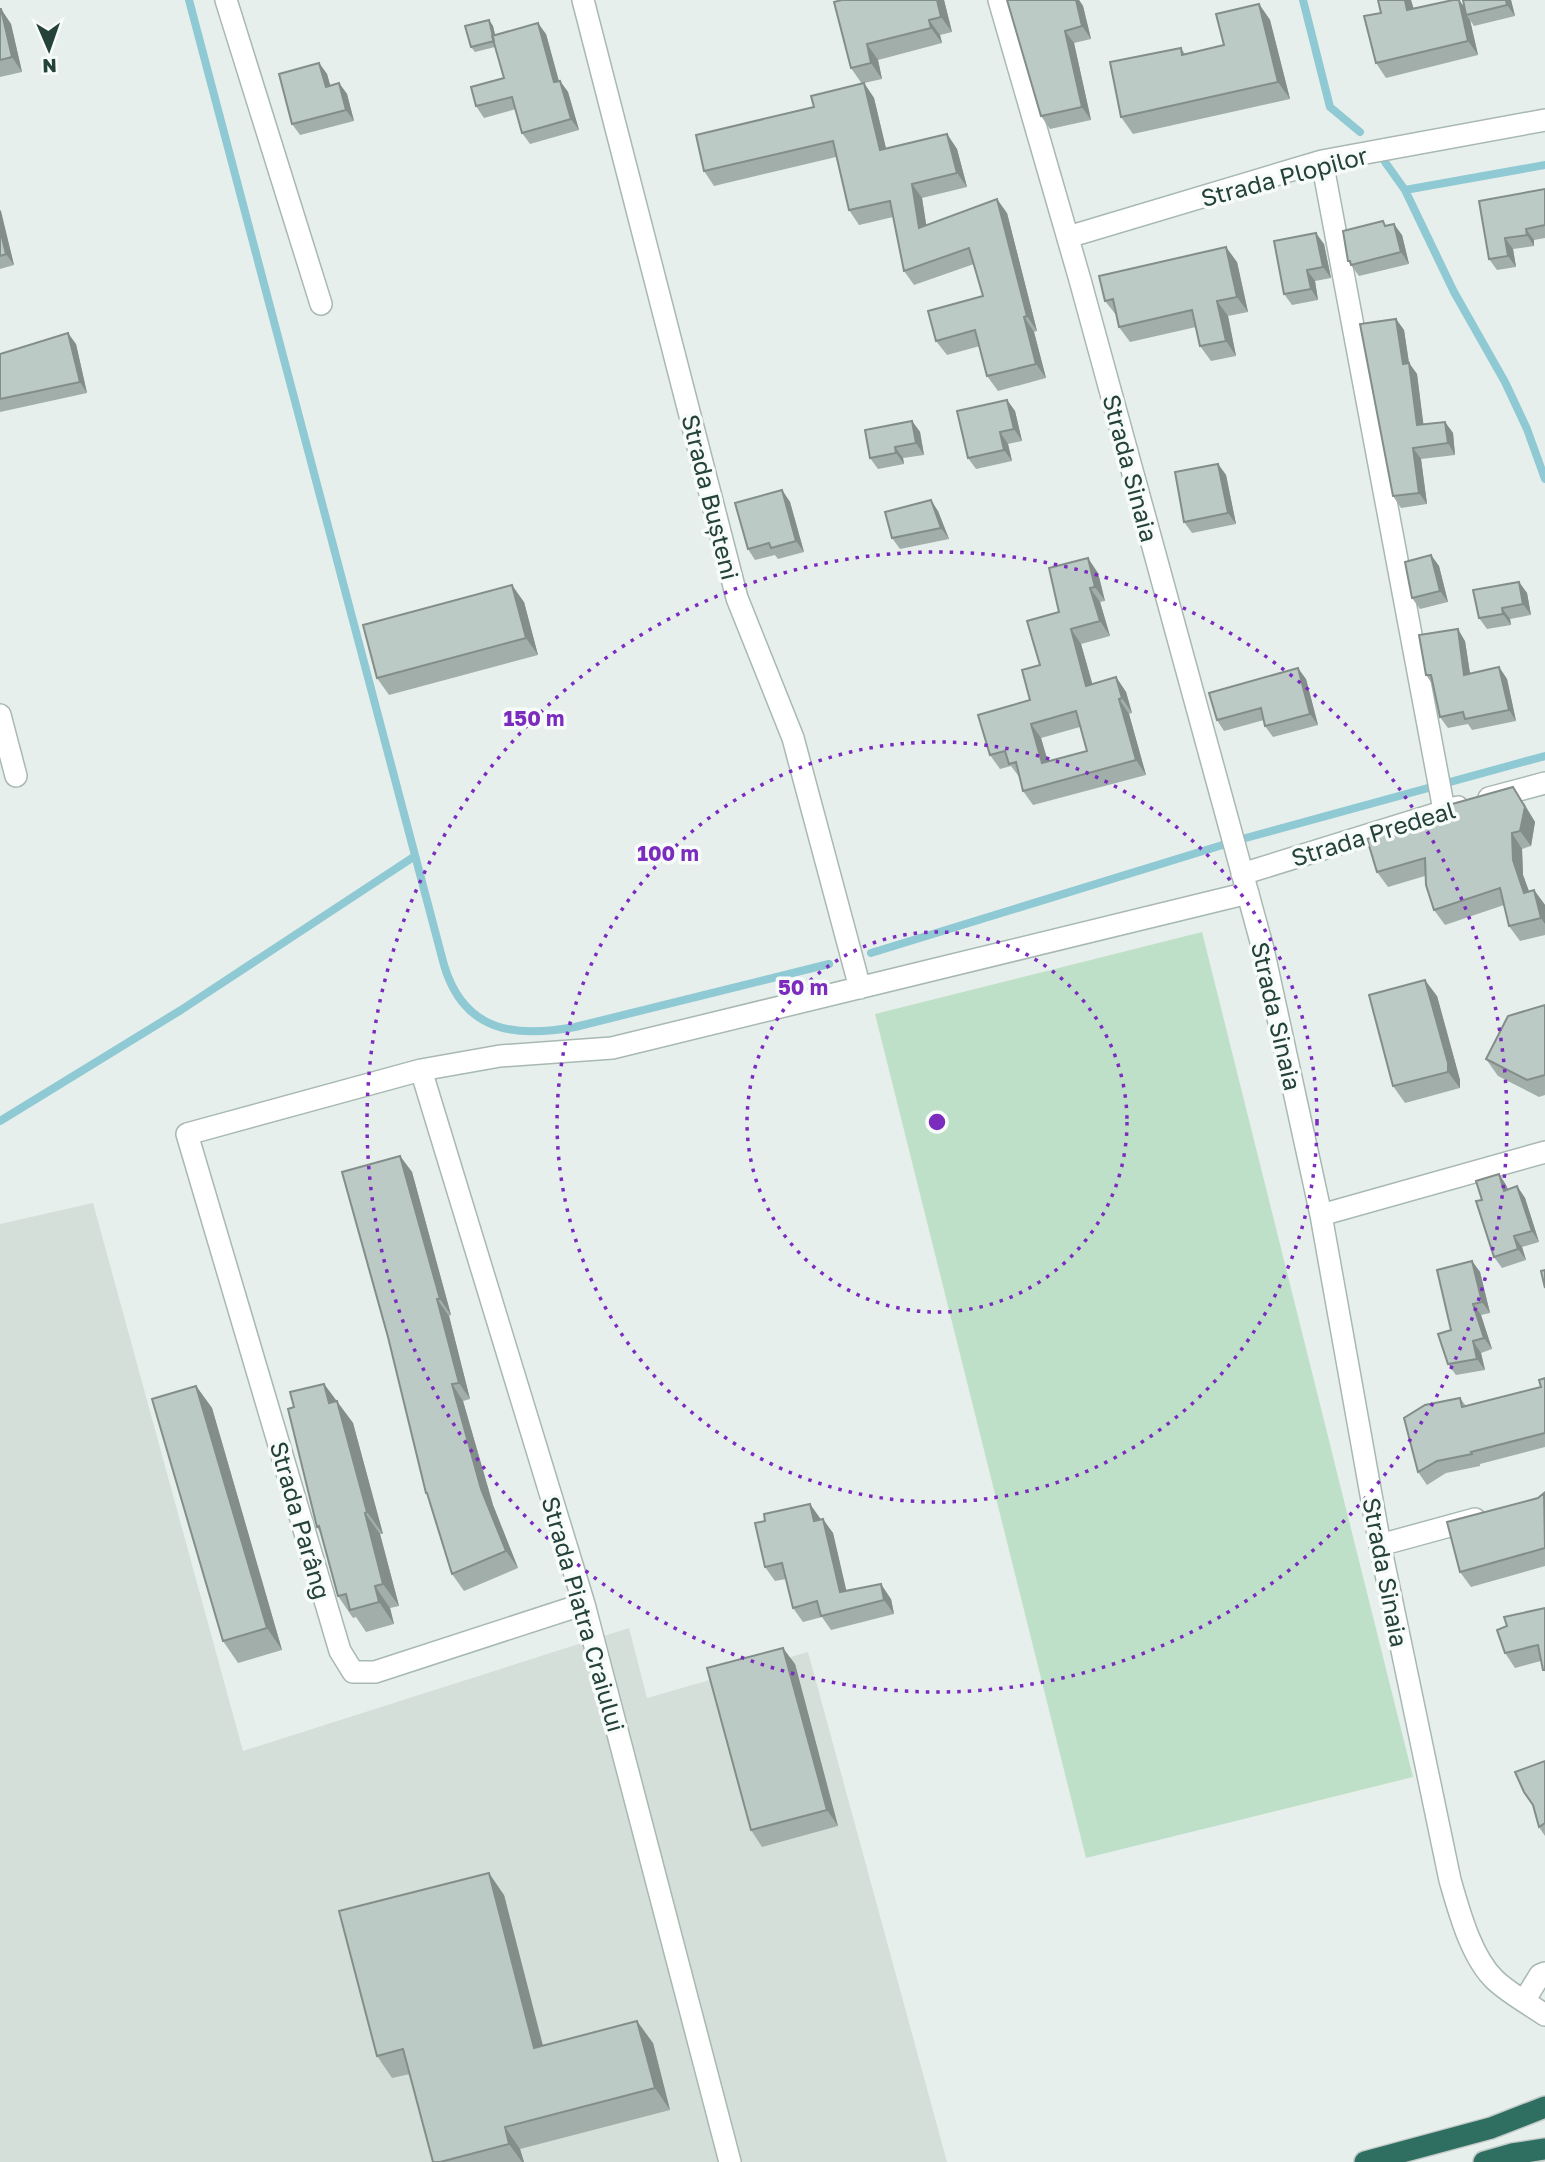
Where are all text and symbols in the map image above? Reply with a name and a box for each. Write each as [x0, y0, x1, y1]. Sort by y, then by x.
north arrow [14, 14, 84, 84]
text: N [42, 55, 57, 78]
street label: Strada Plopilor [1197, 140, 1371, 212]
street label: Strada Sinaia [1097, 391, 1165, 545]
street label: Strada Bușteni [675, 411, 746, 583]
text: 150 m [504, 705, 564, 731]
street label: Strada Predeal [1287, 794, 1459, 872]
text: 100 m [637, 840, 699, 866]
street label: Strada Sinaia [1246, 939, 1308, 1093]
text: 50 m [778, 974, 828, 1000]
centre of rings [925, 1110, 949, 1134]
street label: Strada Parâng [265, 1438, 337, 1602]
street label: Strada Piatra Craiului [536, 1493, 632, 1735]
street label: Strada Sinaia [1357, 1495, 1415, 1649]

